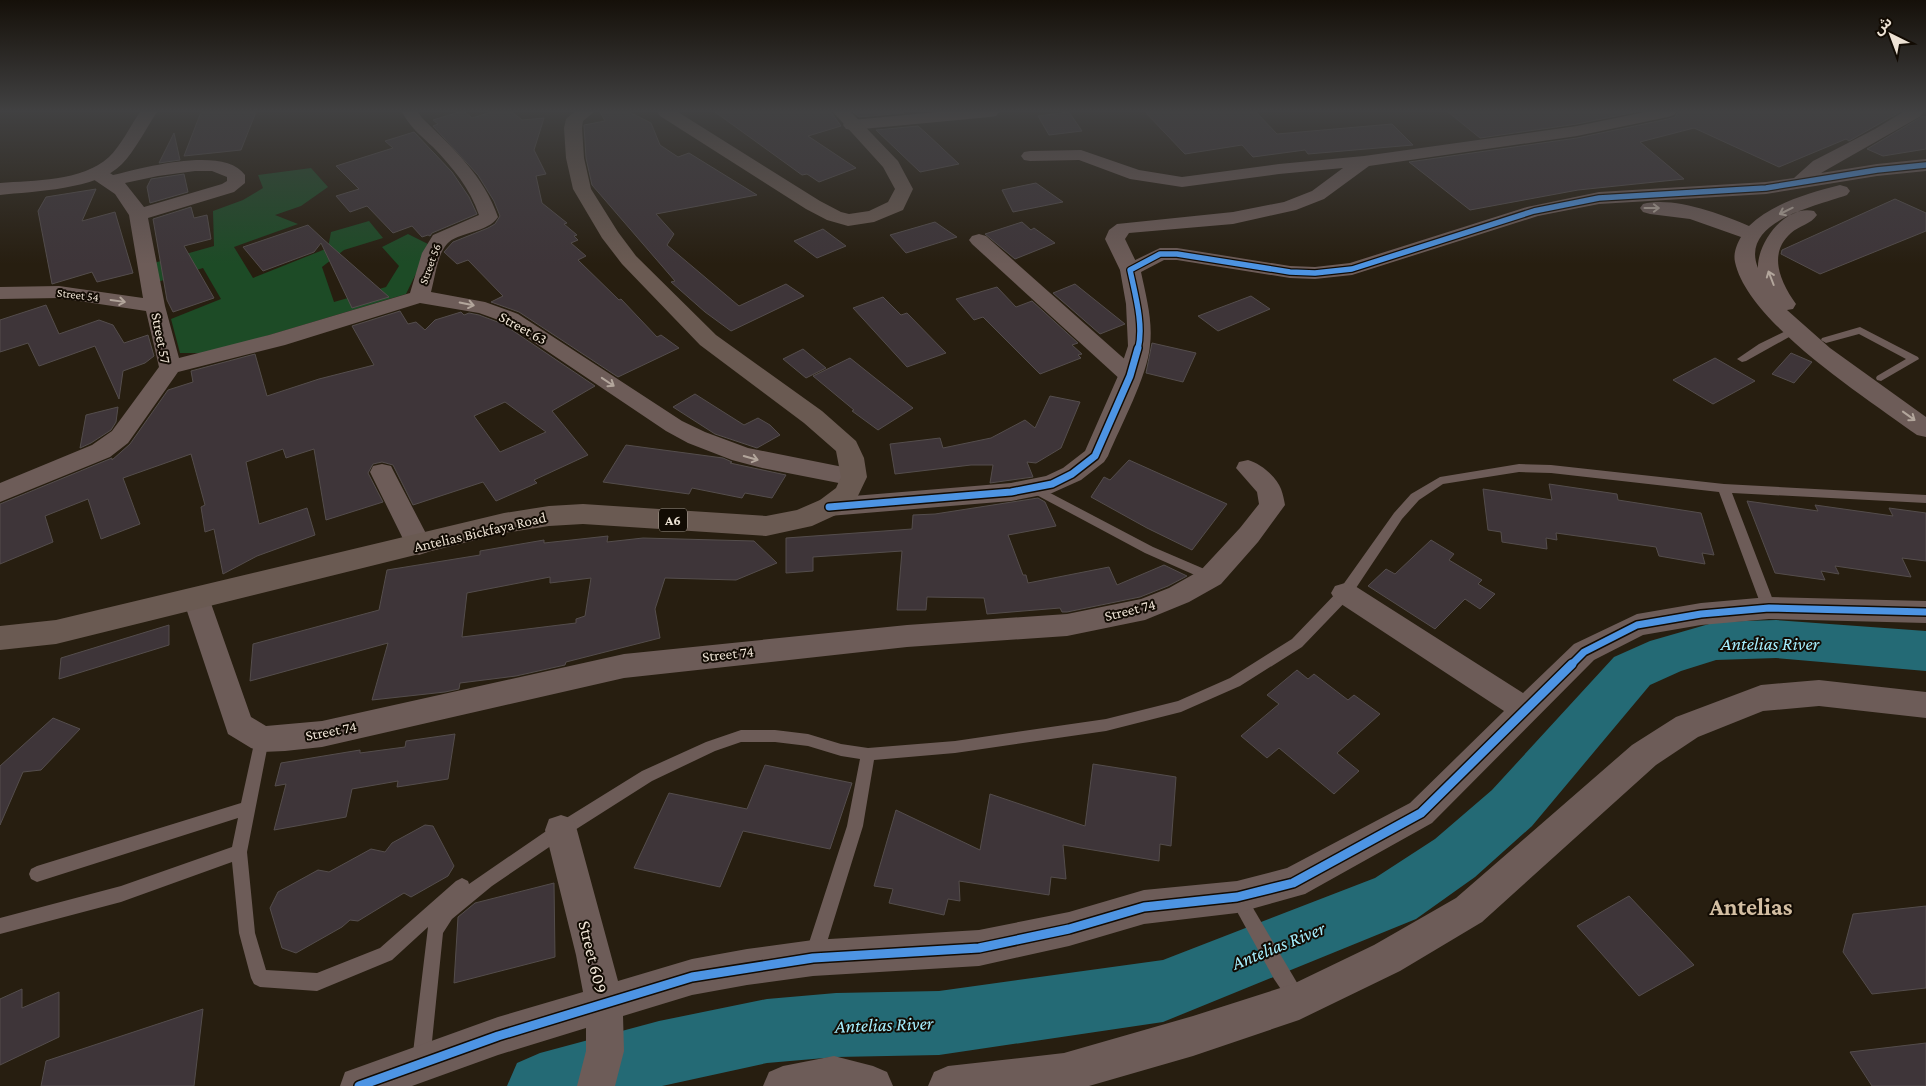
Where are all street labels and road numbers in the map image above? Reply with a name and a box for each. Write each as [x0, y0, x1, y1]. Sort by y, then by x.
street label: Street 56 [416, 242, 444, 286]
street label: Street 54 [56, 285, 100, 305]
street label: Street 63 [496, 308, 550, 348]
street label: Street 57 [148, 311, 174, 365]
road number: A6 [659, 508, 687, 532]
street label: Antelias Bickfaya Road [412, 509, 548, 556]
street label: Street 74 [1103, 596, 1157, 624]
street label: Street 74 [701, 643, 755, 665]
street label: Street 74 [304, 718, 358, 744]
street label: Street 609 [574, 919, 612, 995]

